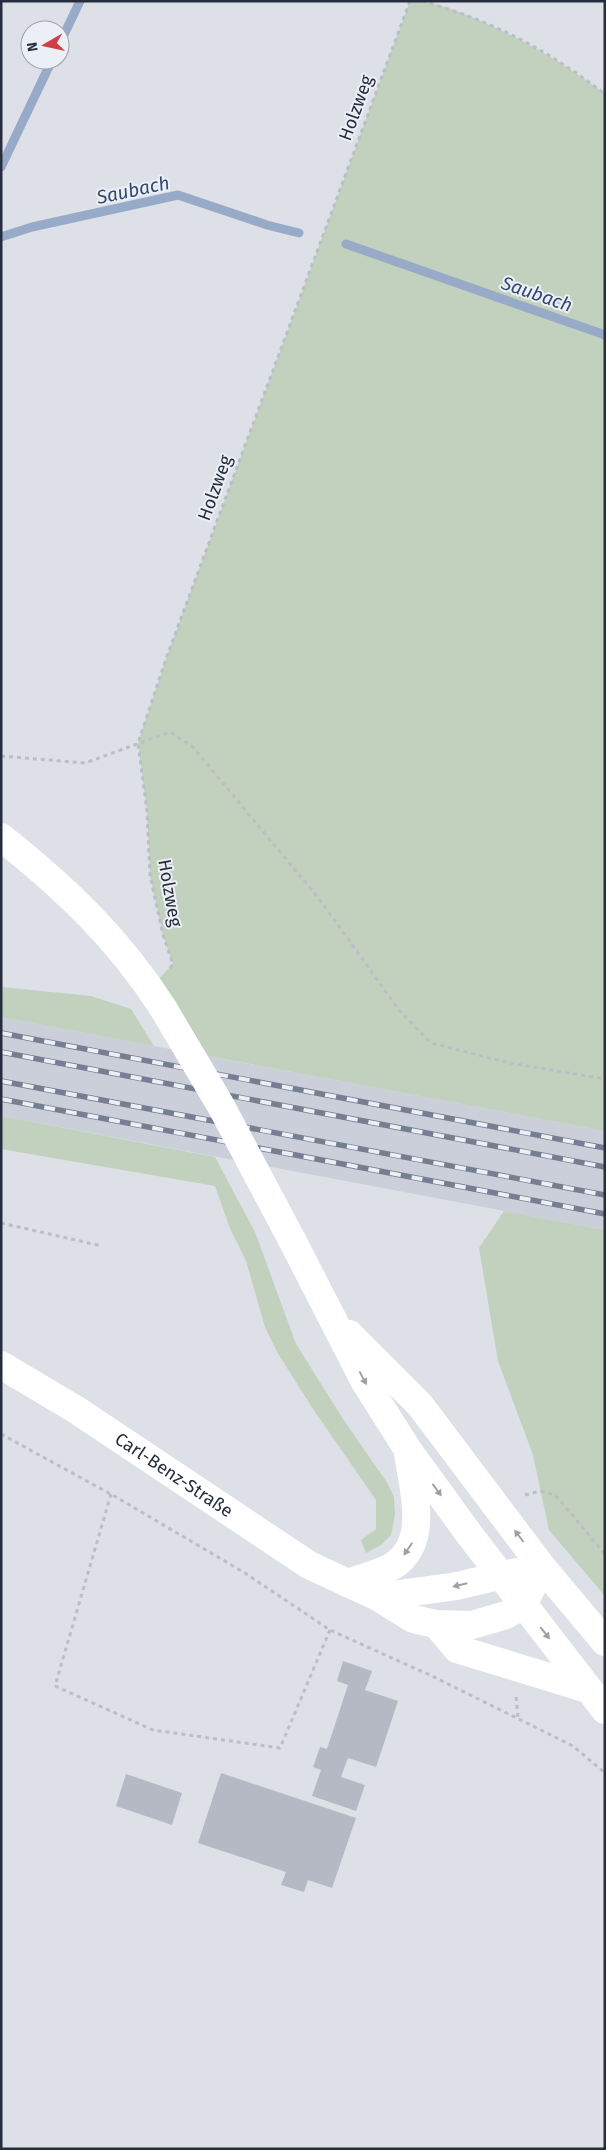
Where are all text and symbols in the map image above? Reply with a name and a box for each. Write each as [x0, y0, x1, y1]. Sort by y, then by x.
north arrow [20, 20, 70, 70]
text: N [24, 41, 42, 53]
street label: Holzweg [334, 72, 378, 144]
water label: Saubach [94, 171, 171, 209]
water label: Saubach [497, 271, 576, 317]
street label: Holzweg [193, 452, 237, 524]
street label: Holzweg [153, 858, 187, 929]
one-way arrow [359, 1371, 367, 1386]
street label: Carl-Benz-Straße [111, 1428, 237, 1522]
one-way arrow [432, 1483, 442, 1497]
one-way arrow [514, 1530, 524, 1543]
one-way arrow [403, 1542, 413, 1556]
one-way arrow [453, 1581, 468, 1589]
one-way arrow [540, 1626, 551, 1639]

